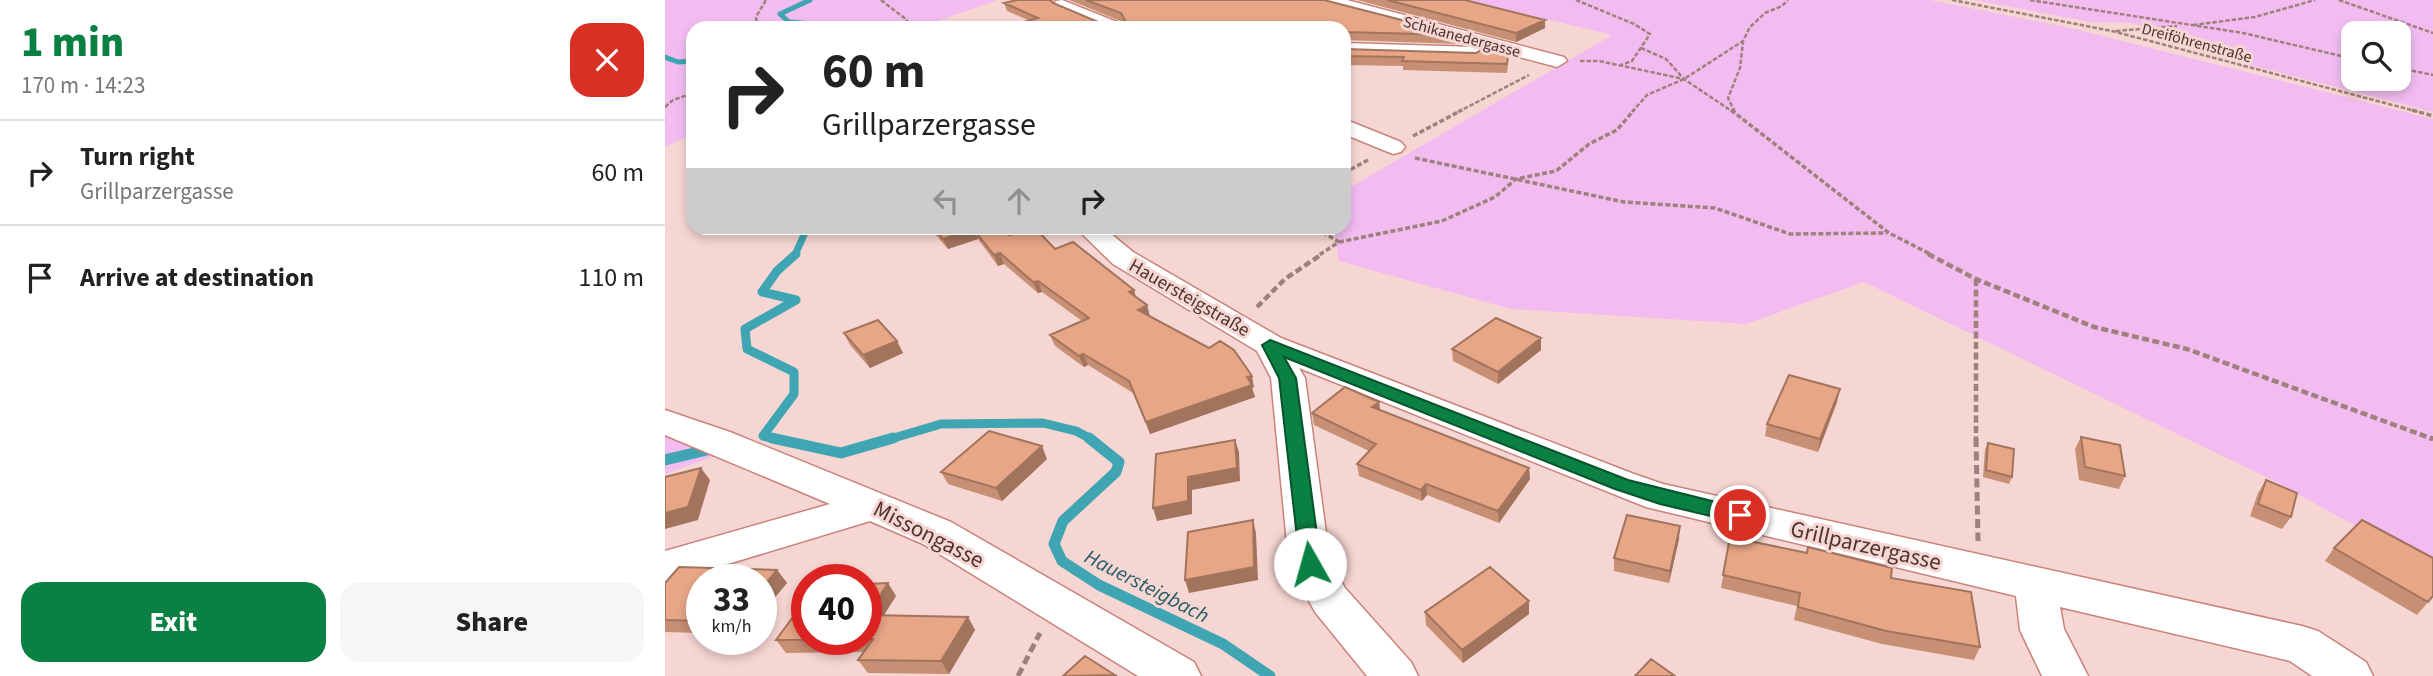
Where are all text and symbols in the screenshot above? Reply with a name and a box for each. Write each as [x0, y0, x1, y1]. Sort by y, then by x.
street label: Schikanedergasse [1401, 11, 1523, 63]
text: 1 min [21, 13, 124, 73]
street label: Dreiföhrenstraße [2139, 18, 2254, 68]
map controls [2341, 21, 2411, 91]
button: search [2341, 21, 2411, 91]
button: close [570, 23, 644, 97]
text: 60 m [822, 37, 926, 107]
icon: right [707, 49, 798, 140]
text: 170 m · 14:23 [21, 69, 145, 102]
text: Grillparzergasse [822, 102, 1036, 148]
text: Turn right [80, 138, 195, 175]
icon: right [21, 154, 59, 192]
text: 60 m [591, 154, 644, 191]
text: Grillparzergasse [80, 175, 234, 208]
icon: left [927, 182, 965, 220]
icon: ahead [1000, 182, 1038, 220]
icon: right [1073, 182, 1111, 220]
street label: Hauersteigstraße [1124, 253, 1255, 344]
icon: arrive [21, 259, 59, 297]
text: Arrive at destination [80, 259, 314, 296]
text: 110 m [578, 259, 644, 296]
pin [1710, 485, 1770, 545]
street label: Missongasse [868, 492, 990, 576]
icon: arrive [1721, 496, 1759, 534]
street label: Grillparzergasse [1787, 512, 1944, 579]
position arrow [1273, 527, 1347, 601]
water label: Hauersteigbach [1079, 542, 1215, 630]
speed limit sign: 40 [791, 564, 882, 655]
text: 33 [713, 575, 750, 625]
button: Exit [21, 582, 326, 662]
button: Share [340, 582, 644, 662]
text: km/h [712, 614, 751, 639]

